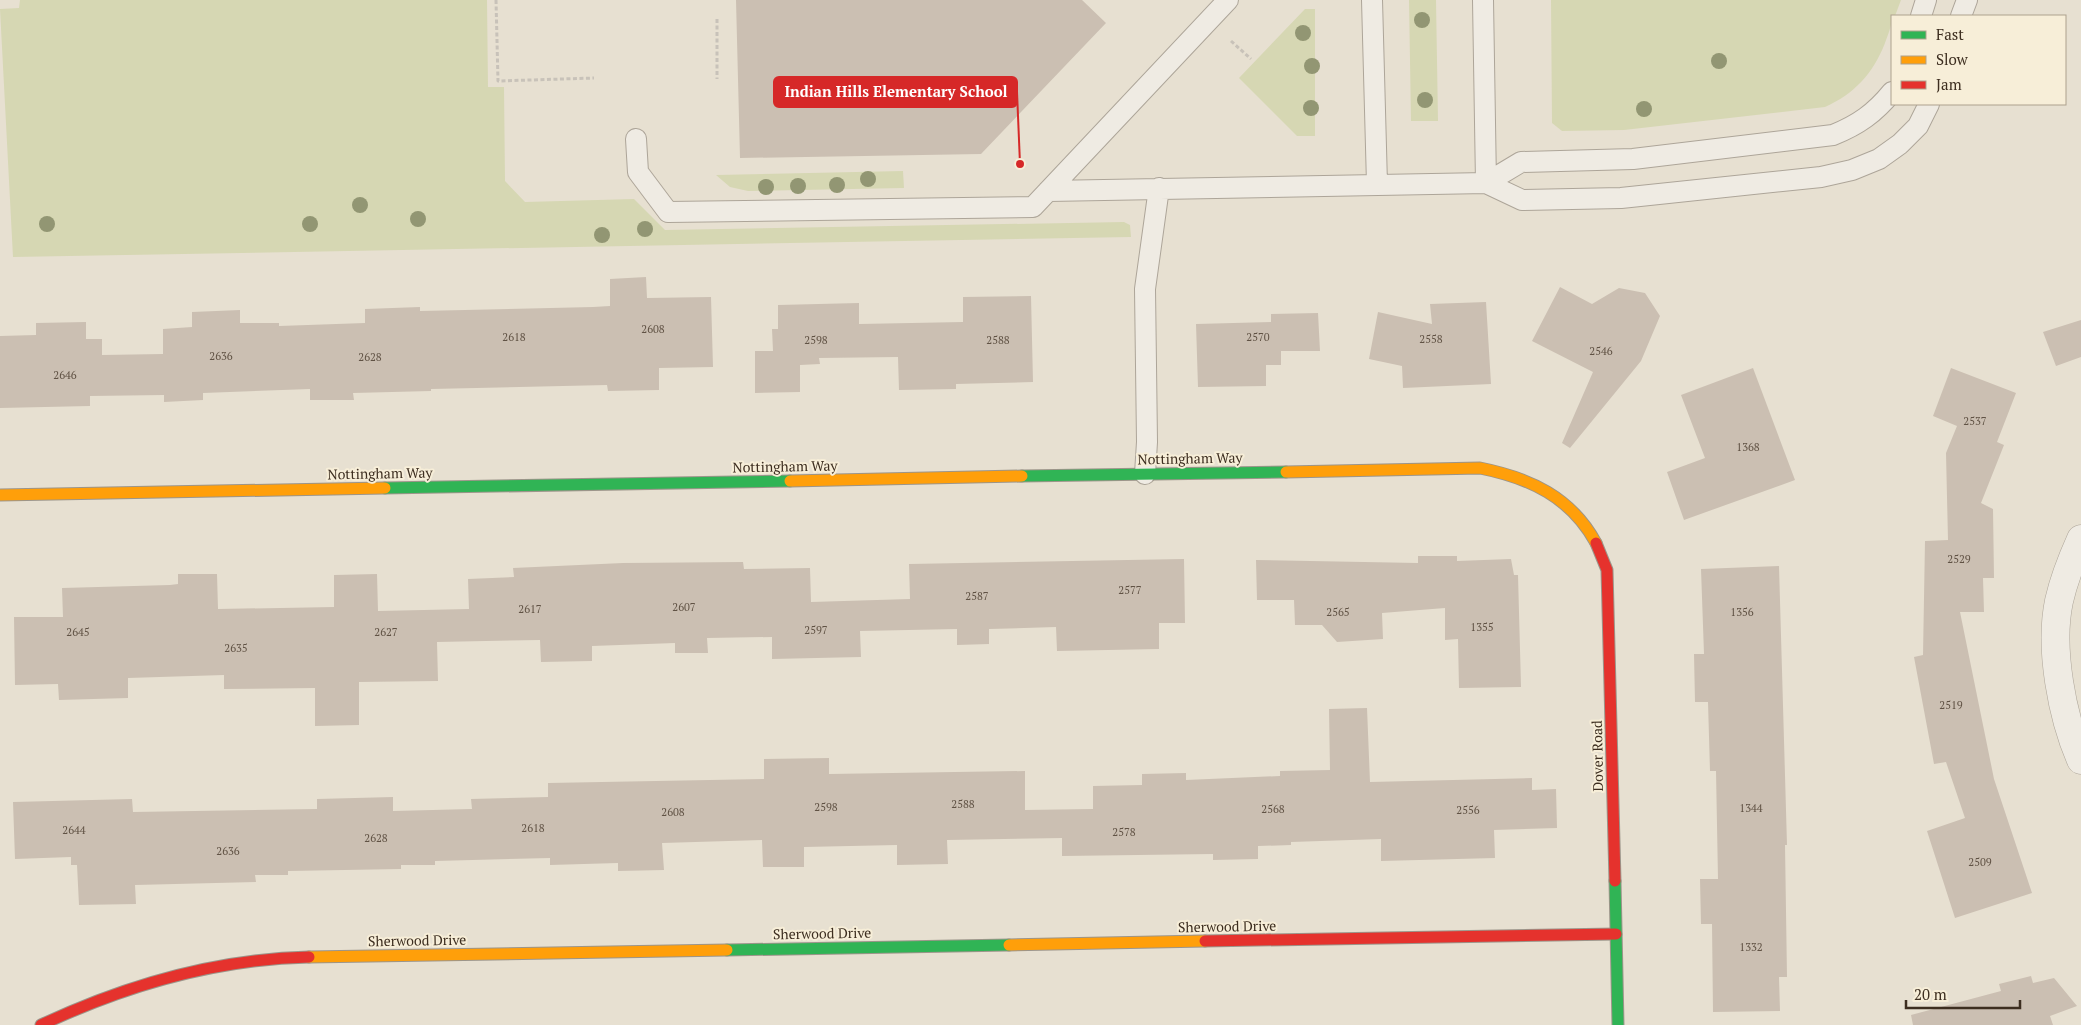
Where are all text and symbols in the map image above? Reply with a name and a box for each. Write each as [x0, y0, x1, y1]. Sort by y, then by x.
legend [1891, 15, 2066, 105]
text: Fast [1936, 24, 1964, 44]
text: Slow [1936, 49, 1969, 69]
text: Jam [1936, 74, 1962, 94]
callout: Indian Hills Elementary School [774, 77, 1017, 107]
text: Indian Hills Elementary School [784, 81, 1008, 101]
house number: 2608 [641, 322, 665, 336]
house number: 2618 [502, 330, 526, 344]
house number: 2570 [1246, 330, 1270, 344]
house number: 2558 [1419, 332, 1443, 346]
house number: 2598 [804, 333, 828, 347]
house number: 2588 [986, 333, 1010, 347]
house number: 2546 [1589, 344, 1613, 358]
house number: 2636 [209, 349, 233, 363]
house number: 2628 [358, 350, 382, 364]
house number: 2646 [53, 368, 77, 382]
house number: 2537 [1963, 414, 1987, 428]
house number: 1368 [1736, 440, 1760, 454]
street label: Nottingham Way [1137, 448, 1244, 468]
street label: Nottingham Way [732, 456, 839, 476]
street label: Nottingham Way [327, 463, 434, 483]
house number: 2529 [1947, 552, 1971, 566]
house number: 2577 [1118, 583, 1142, 597]
house number: 2587 [965, 589, 989, 603]
house number: 2607 [672, 600, 696, 614]
house number: 2617 [518, 602, 542, 616]
house number: 2565 [1326, 605, 1350, 619]
house number: 1356 [1730, 605, 1754, 619]
house number: 1355 [1470, 620, 1494, 634]
house number: 2597 [804, 623, 828, 637]
house number: 2645 [66, 625, 90, 639]
house number: 2627 [374, 625, 398, 639]
house number: 2635 [224, 641, 248, 655]
house number: 2519 [1939, 698, 1963, 712]
street label: Dover Road [1587, 720, 1607, 792]
house number: 2588 [951, 797, 975, 811]
house number: 2598 [814, 800, 838, 814]
house number: 1344 [1739, 801, 1763, 815]
house number: 2568 [1261, 802, 1285, 816]
house number: 2556 [1456, 803, 1480, 817]
house number: 2608 [661, 805, 685, 819]
house number: 2618 [521, 821, 545, 835]
house number: 2644 [62, 823, 86, 837]
house number: 2578 [1112, 825, 1136, 839]
house number: 2628 [364, 831, 388, 845]
house number: 2636 [216, 844, 240, 858]
house number: 2509 [1968, 855, 1992, 869]
street label: Sherwood Drive [1178, 916, 1276, 936]
street label: Sherwood Drive [773, 923, 871, 943]
street label: Sherwood Drive [368, 930, 466, 950]
house number: 1332 [1739, 940, 1763, 954]
scale bar [1906, 978, 2020, 1010]
text: 20 m [1914, 984, 1947, 1004]

